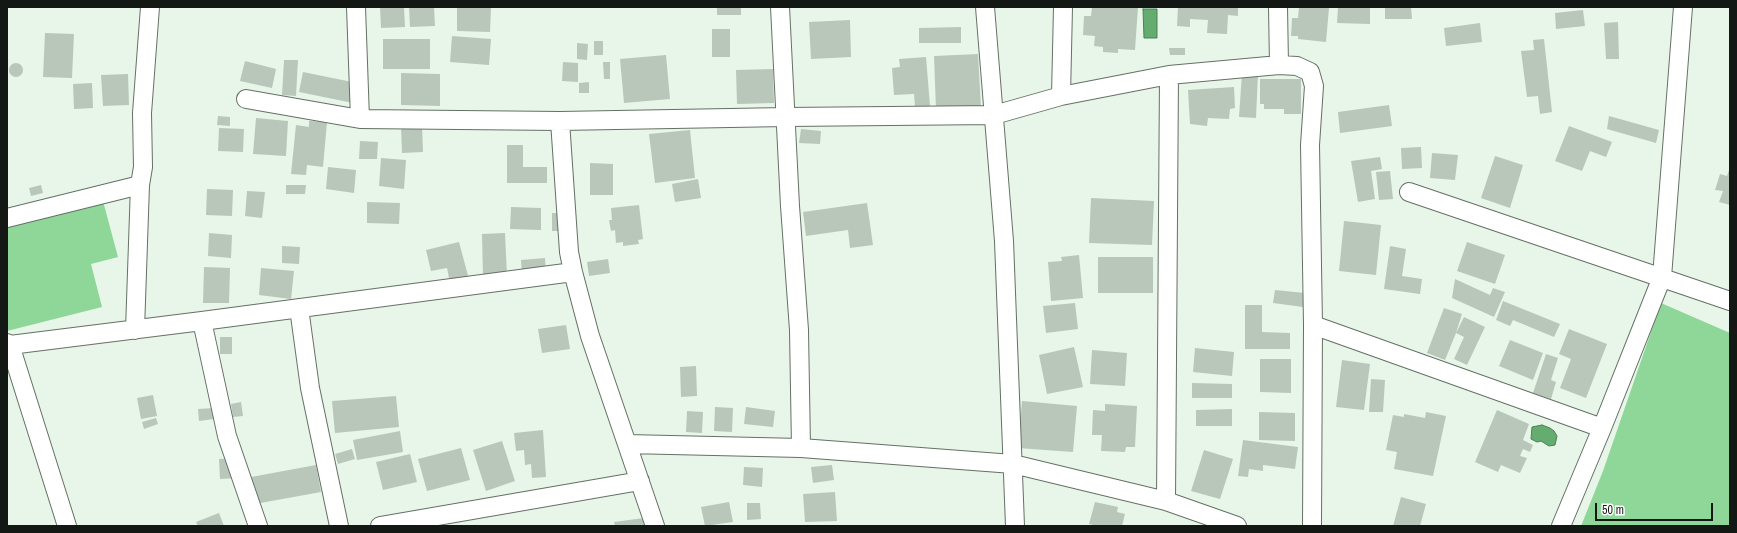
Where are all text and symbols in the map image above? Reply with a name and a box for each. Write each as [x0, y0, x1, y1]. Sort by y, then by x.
scale bar [1597, 495, 1715, 521]
text: 50 m [1602, 502, 1624, 518]

